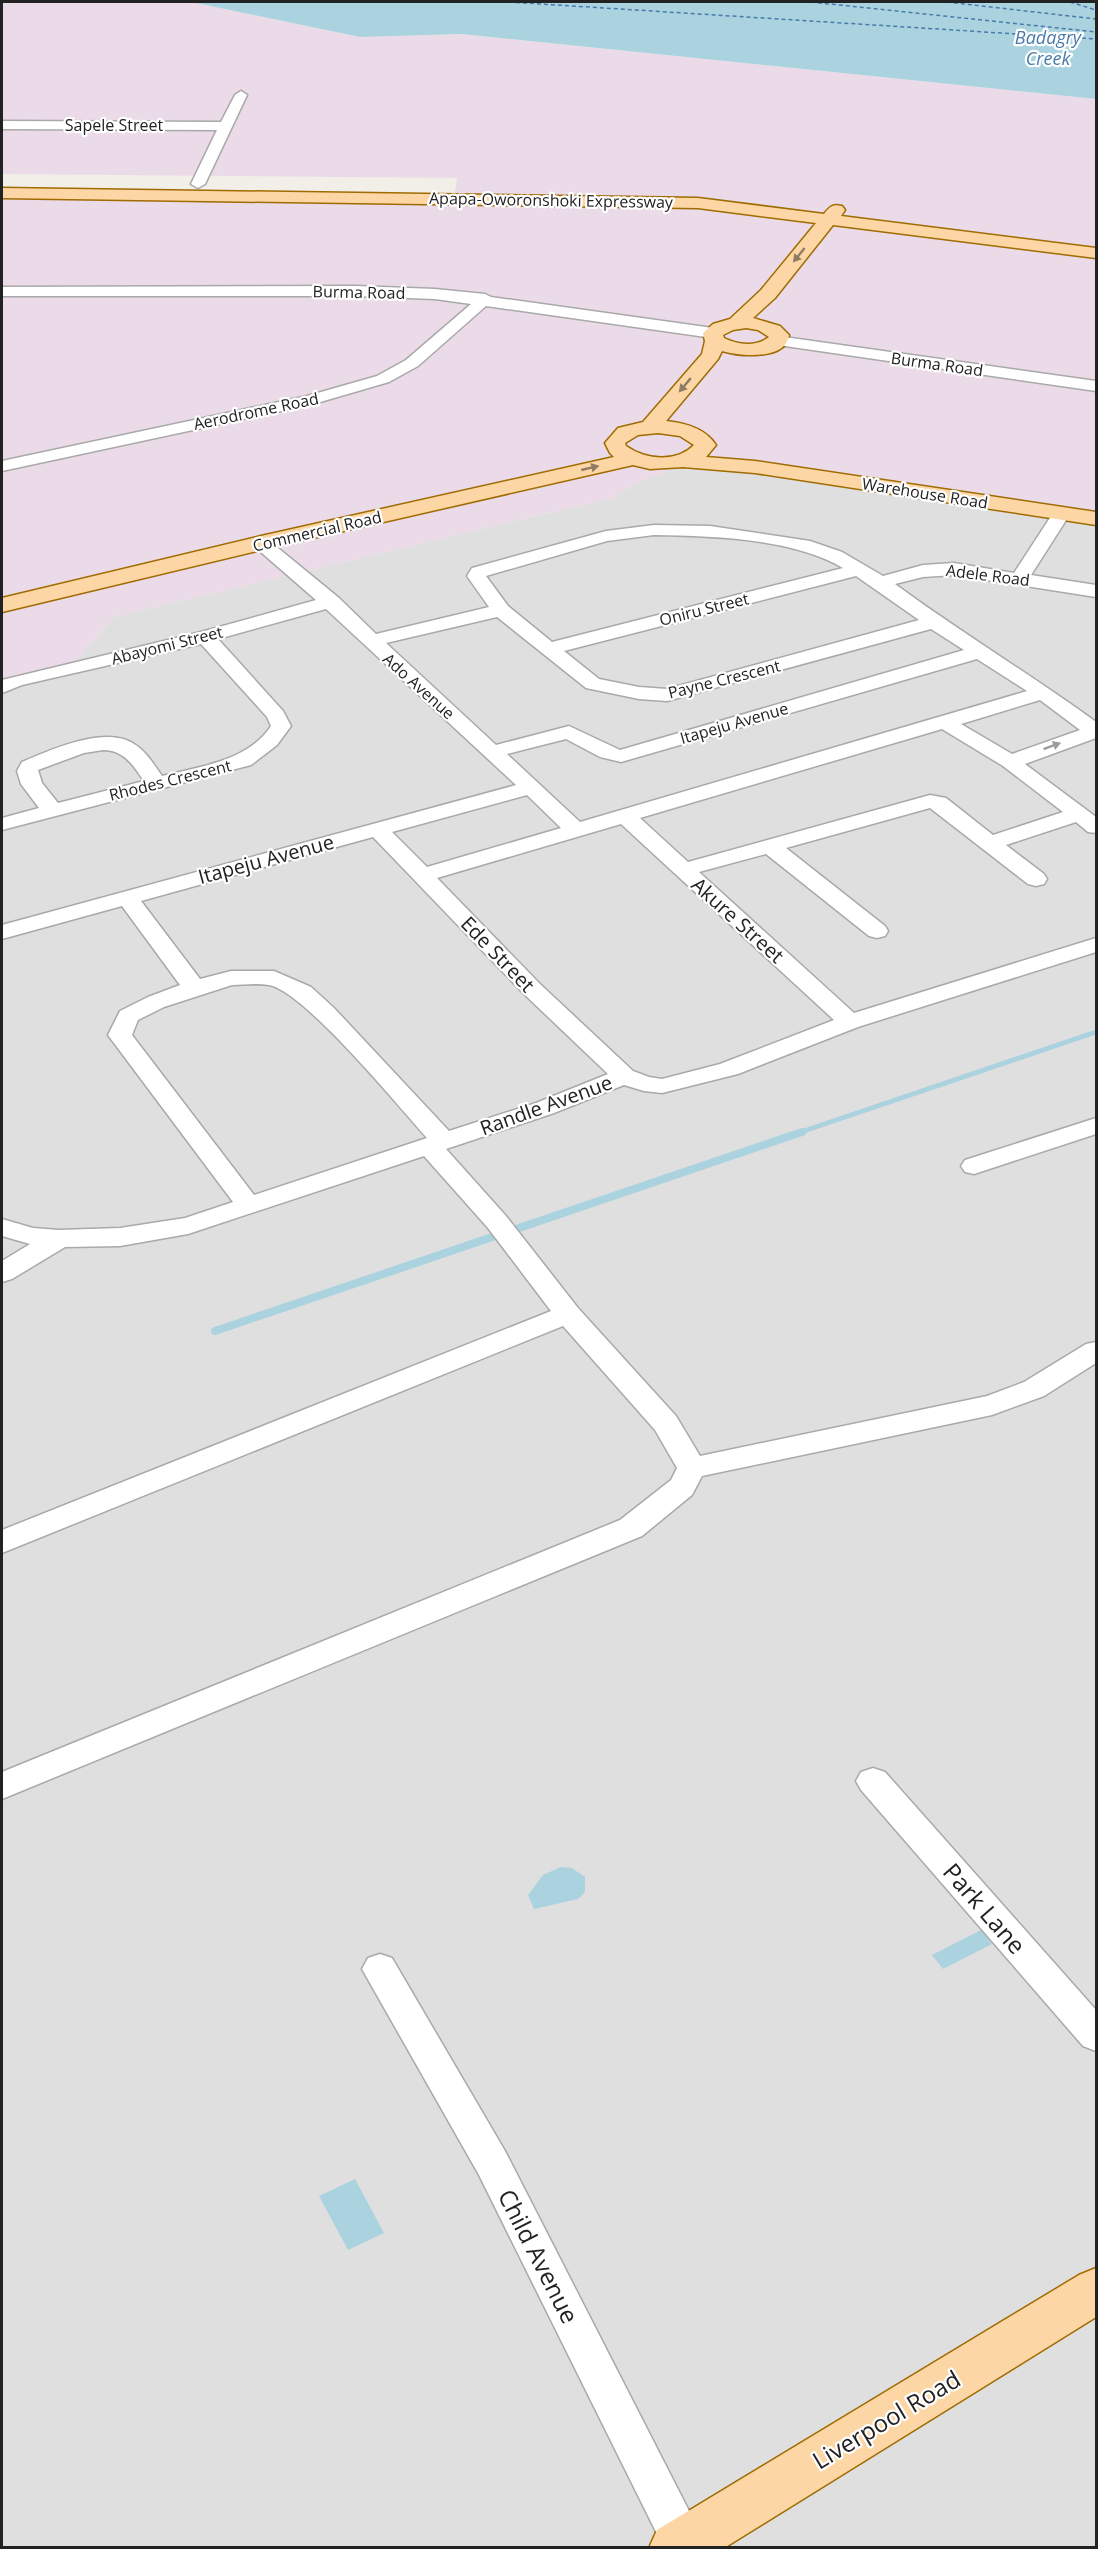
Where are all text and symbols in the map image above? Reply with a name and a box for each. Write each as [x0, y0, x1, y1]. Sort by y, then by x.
water label: Badagry Creek [1015, 25, 1083, 70]
street label: Sapele Street [65, 114, 163, 136]
street label: Apapa-Oworonshoki Expressway [429, 187, 674, 213]
one-way arrow [792, 247, 805, 263]
street label: Burma Road [312, 280, 406, 304]
street label: Burma Road [890, 347, 984, 381]
one-way arrow [679, 377, 692, 393]
street label: Aerodrome Road [191, 387, 321, 435]
one-way arrow [581, 463, 600, 473]
street label: Warehouse Road [860, 472, 990, 514]
street label: Commercial Road [250, 505, 384, 557]
street label: Adele Road [945, 559, 1031, 591]
street label: Oniru Street [657, 587, 751, 631]
street label: Abayomi Street [109, 620, 225, 669]
street label: Ado Avenue [378, 648, 460, 724]
street label: Payne Crescent [666, 654, 783, 704]
street label: Itapeju Avenue [677, 697, 791, 749]
one-way arrow [1044, 741, 1062, 751]
street label: Rhodes Crescent [107, 754, 234, 806]
street label: Itapeju Avenue [195, 828, 337, 890]
street label: Akure Street [686, 871, 790, 969]
street label: Ede Street [455, 910, 541, 998]
street label: Randle Avenue [476, 1069, 616, 1141]
street label: Park Lane [936, 1855, 1034, 1961]
street label: Child Avenue [491, 2183, 587, 2329]
street label: Liverpool Road [806, 2362, 966, 2476]

